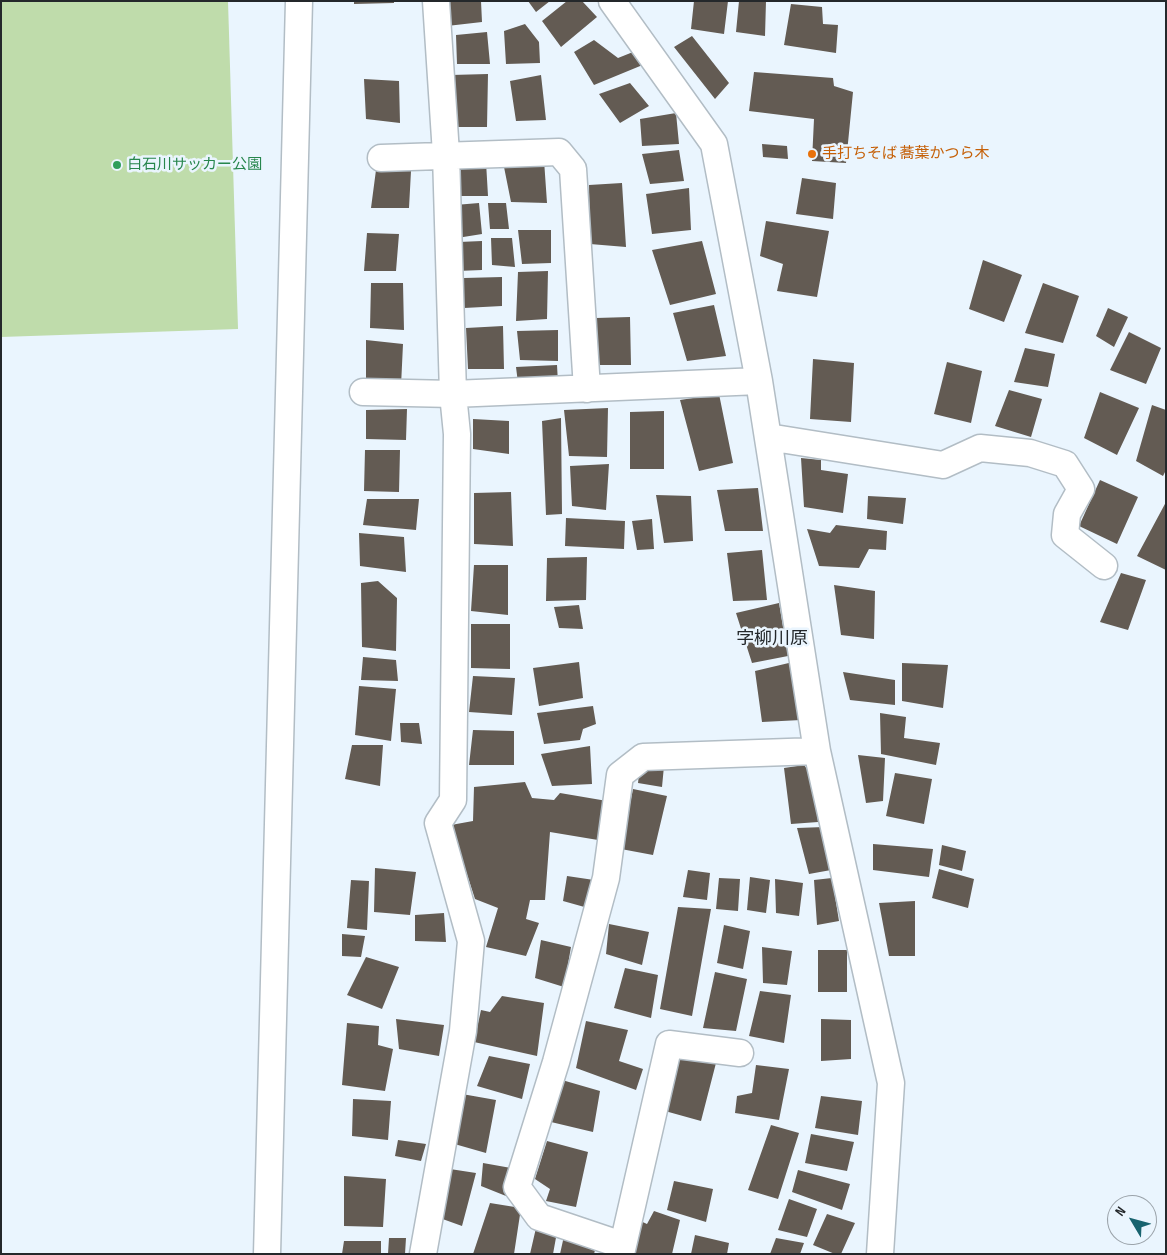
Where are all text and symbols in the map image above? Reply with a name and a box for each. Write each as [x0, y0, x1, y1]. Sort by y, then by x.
place label: 手打ちそば 蕎葉かつら木 [822, 145, 989, 163]
marker: 手打ちそば 蕎葉かつら木 [806, 148, 818, 160]
place label: 白石川サッカー公園 [127, 156, 262, 174]
marker: 白石川サッカー公園 [111, 159, 123, 171]
district label: 字柳川原 [736, 628, 808, 650]
north arrow [1107, 1195, 1157, 1245]
text: N [1111, 1203, 1129, 1219]

